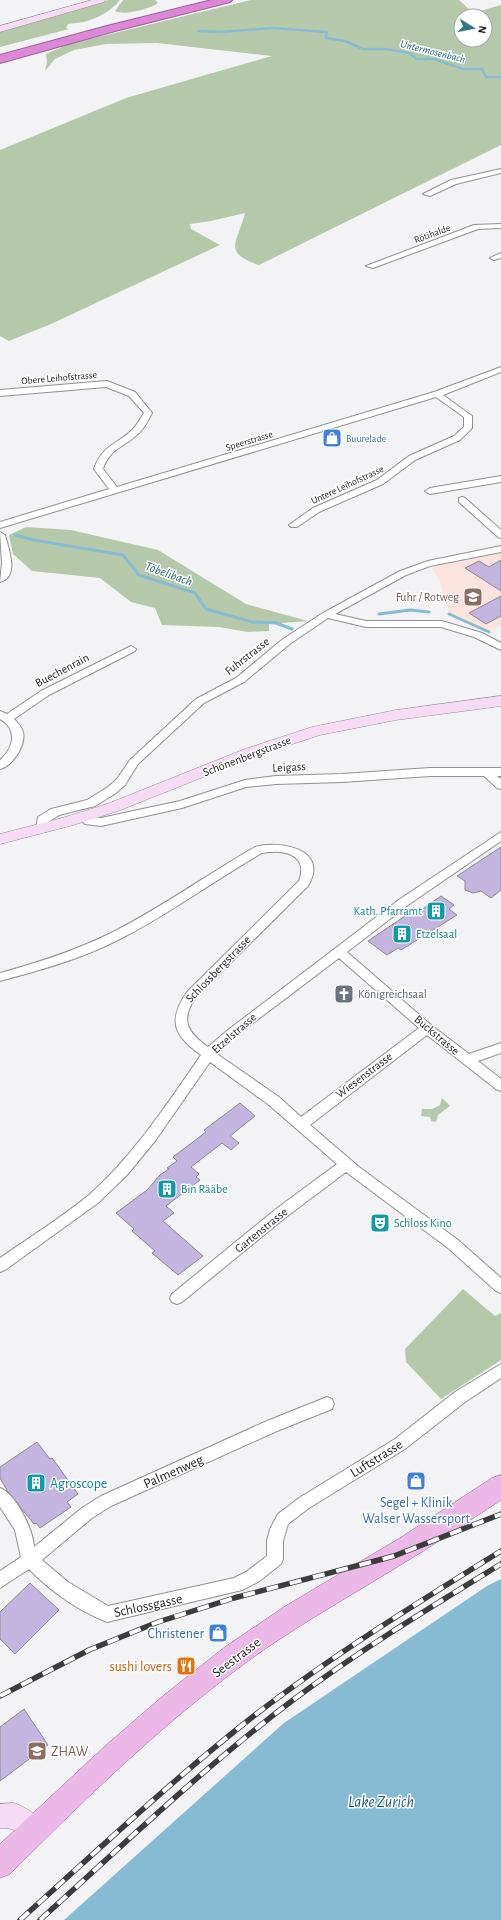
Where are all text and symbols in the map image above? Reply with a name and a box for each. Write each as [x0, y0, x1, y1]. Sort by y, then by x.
north arrow [453, 8, 493, 48]
text: N [476, 25, 488, 34]
water label: Untermosenbach [399, 38, 466, 65]
street label: Rötihalde [413, 223, 452, 245]
street label: Obere Leihofstrasse [21, 370, 98, 386]
shop icon: Buurelade [321, 427, 343, 449]
street label: Speerstrasse [224, 429, 275, 453]
place label: Buurelade [346, 434, 387, 444]
street label: Untere Leihofstrasse [310, 464, 386, 506]
water label: Töbelibach [143, 560, 194, 589]
school or university icon: Fuhr / Rotweg [462, 586, 484, 608]
place label: Fuhr / Rotweg [396, 591, 459, 603]
street label: Fuhrstrasse [223, 635, 271, 677]
street label: Buechenrain [33, 651, 91, 689]
street label: Schönenbergstrasse [201, 734, 293, 778]
street label: Leigass [272, 760, 306, 774]
building icon: Kath. Pfarramt [425, 900, 447, 922]
place label: Kath. Pfarramt [354, 905, 422, 917]
building icon: Etzelsaal [391, 923, 413, 945]
place label: Etzelsaal [416, 928, 457, 940]
street label: Schlossbergstrasse [183, 933, 253, 1005]
church icon: Königreichsaal [333, 983, 355, 1005]
place label: Königreichsaal [358, 988, 427, 1000]
street label: Etzelstrasse [209, 1011, 259, 1055]
street label: Buckstrasse [412, 1013, 462, 1057]
street label: Wiesenstrasse [334, 1050, 394, 1100]
building icon: Bin Rääbe [156, 1178, 178, 1200]
place label: Bin Rääbe [181, 1183, 228, 1195]
street label: Gartenstrasse [232, 1205, 290, 1255]
theatre icon: Schloss Kino [369, 1212, 391, 1234]
place label: Schloss Kino [394, 1217, 452, 1229]
street label: Luftstrasse [348, 1437, 405, 1480]
street label: Palmenweg [141, 1452, 206, 1491]
shop icon: Segel + Klinik Walser Wassersport [405, 1470, 427, 1492]
building icon: Agroscope [25, 1472, 47, 1494]
place label: Agroscope [50, 1477, 107, 1491]
place label: Segel + Klinik Walser Wassersport [362, 1496, 470, 1526]
street label: Schlossgasse [113, 1592, 184, 1620]
shop icon: Christener [207, 1622, 229, 1644]
place label: Christener [148, 1627, 204, 1641]
street label: Seestrasse [210, 1635, 263, 1680]
restaurant icon: sushi lovers [175, 1655, 197, 1677]
place label: sushi lovers [110, 1660, 172, 1674]
school or university icon: ZHAW [26, 1740, 48, 1762]
place label: ZHAW [51, 1745, 89, 1759]
water label: Lake Zurich [348, 1794, 414, 1810]

